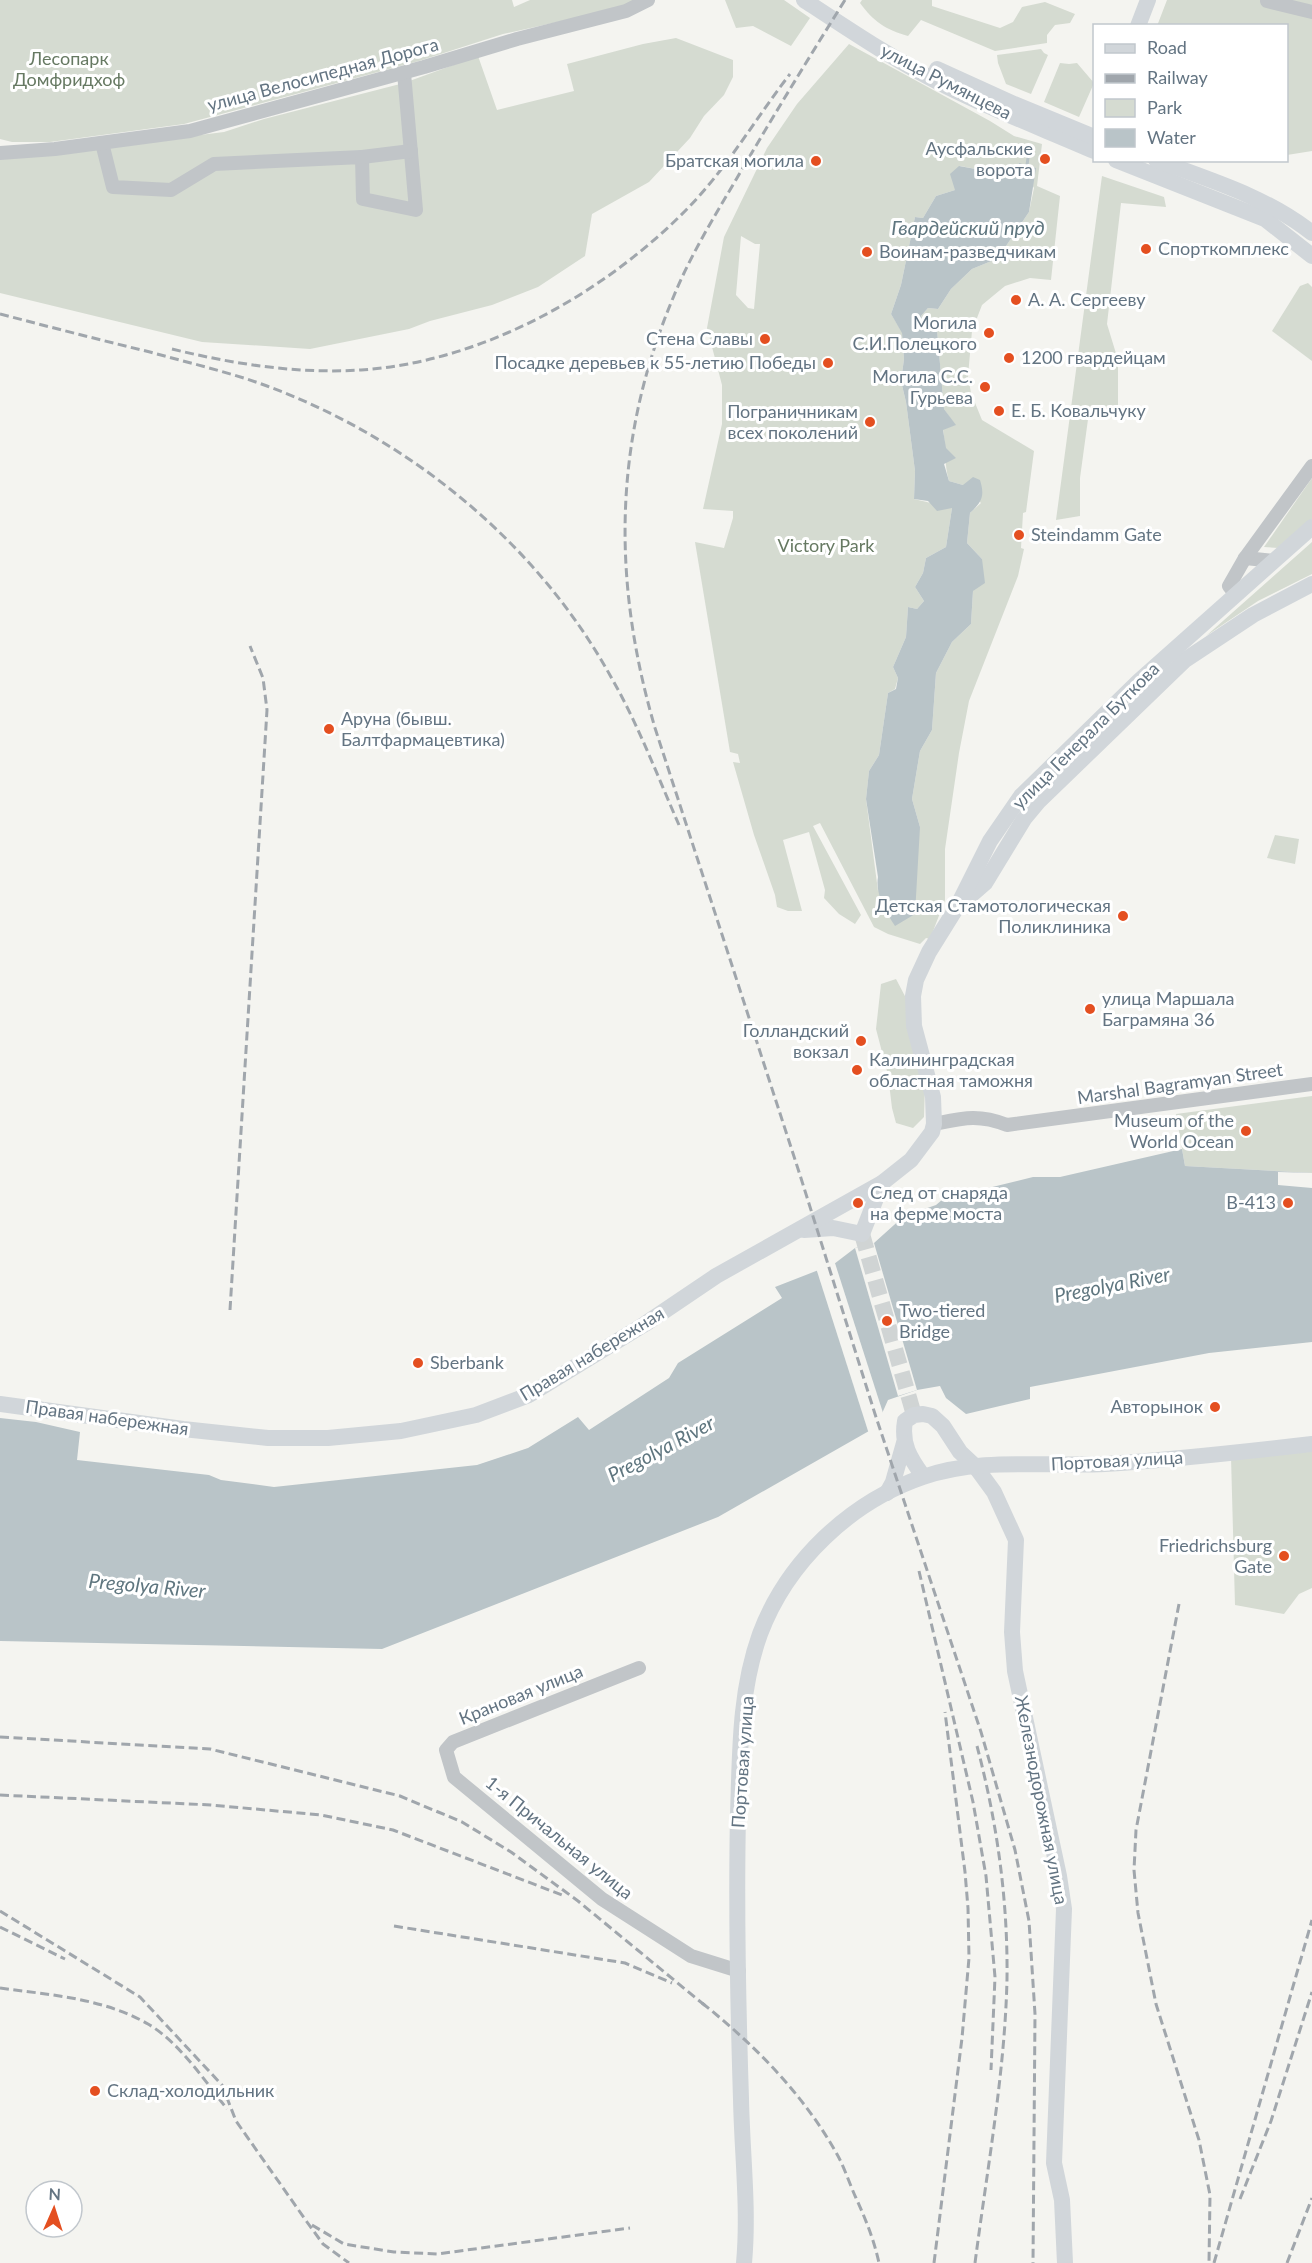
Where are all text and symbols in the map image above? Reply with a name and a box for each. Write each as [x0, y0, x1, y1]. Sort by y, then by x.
legend [1093, 24, 1288, 162]
street label: улица Велосипедная Дорога [205, 33, 441, 115]
text: Road [1147, 36, 1187, 58]
street label: улица Румянцева [877, 39, 1015, 124]
park label: Лесопарк Домфридхоф [13, 47, 125, 90]
text: Railway [1147, 66, 1208, 88]
text: Park [1147, 96, 1183, 118]
text: Water [1147, 126, 1196, 148]
place label: Аусфальские ворота [926, 137, 1033, 180]
place label: Братская могила [665, 149, 804, 171]
marker: Аусфальские ворота [1038, 152, 1052, 166]
marker: Братская могила [809, 154, 823, 168]
water label: Гвардейский пруд [891, 215, 1045, 239]
place label: Спорткомплекс [1158, 237, 1289, 259]
place label: Воинам-разведчикам [879, 240, 1056, 262]
marker: Спорткомплекс [1139, 242, 1153, 256]
marker: Воинам-разведчикам [860, 245, 874, 259]
place label: А. А. Сергееву [1028, 288, 1146, 310]
marker: А. А. Сергееву [1009, 293, 1023, 307]
place label: Могила С.И.Полецкого [853, 311, 977, 354]
marker: Могила С.И.Полецкого [982, 326, 996, 340]
place label: Стена Славы [646, 327, 753, 349]
marker: Стена Славы [758, 332, 772, 346]
place label: 1200 гвардейцам [1021, 346, 1166, 368]
place label: Посадке деревьев к 55-летию Победы [494, 351, 816, 373]
marker: 1200 гвардейцам [1002, 351, 1016, 365]
marker: Посадке деревьев к 55-летию Победы [821, 356, 835, 370]
place label: Могила С.С. Гурьева [872, 365, 973, 408]
marker: Могила С.С. Гурьева [978, 380, 992, 394]
place label: Е. Б. Ковальчуку [1011, 399, 1146, 421]
place label: Пограничникам всех поколений [727, 400, 858, 443]
marker: Е. Б. Ковальчуку [992, 404, 1006, 418]
marker: Пограничникам всех поколений [863, 415, 877, 429]
place label: Steindamm Gate [1031, 523, 1162, 545]
marker: Steindamm Gate [1012, 528, 1026, 542]
park label: Victory Park [778, 534, 875, 556]
street label: улица Генерала Буткова [1007, 657, 1163, 813]
place label: Аруна (бывш. Балтфармацевтика) [341, 707, 505, 750]
marker: Аруна (бывш. Балтфармацевтика) [322, 722, 336, 736]
place label: Детская Стамотологическая Поликлиника [875, 894, 1111, 937]
marker: Детская Стамотологическая Поликлиника [1116, 909, 1130, 923]
place label: улица Маршала Баграмяна 36 [1102, 987, 1234, 1030]
marker: улица Маршала Баграмяна 36 [1083, 1002, 1097, 1016]
place label: Голландский вокзал [743, 1019, 849, 1062]
marker: Голландский вокзал [854, 1034, 868, 1048]
place label: Калининградская областная таможня [869, 1048, 1033, 1091]
street label: Marshal Bagramyan Street [1076, 1058, 1285, 1108]
marker: Калининградская областная таможня [850, 1063, 864, 1077]
place label: Museum of the World Ocean [1114, 1109, 1234, 1152]
marker: Museum of the World Ocean [1239, 1124, 1253, 1138]
place label: След от снаряда на ферме моста [870, 1181, 1008, 1224]
place label: B-413 [1226, 1191, 1276, 1213]
marker: След от снаряда на ферме моста [851, 1196, 865, 1210]
marker: B-413 [1281, 1196, 1295, 1210]
water label: Pregolya River [1052, 1261, 1173, 1307]
place label: Two-tiered Bridge [899, 1299, 985, 1342]
street label: Правая набережная [515, 1301, 668, 1405]
marker: Two-tiered Bridge [880, 1314, 894, 1328]
place label: Sberbank [430, 1351, 505, 1373]
marker: Sberbank [411, 1356, 425, 1370]
street label: Правая набережная [24, 1395, 190, 1439]
place label: Авторынок [1110, 1395, 1204, 1417]
marker: Авторынок [1208, 1400, 1222, 1414]
water label: Pregolya River [603, 1409, 719, 1486]
street label: Портовая улица [1050, 1446, 1184, 1474]
place label: Friedrichsburg Gate [1159, 1534, 1272, 1577]
marker: Friedrichsburg Gate [1277, 1549, 1291, 1563]
water label: Pregolya River [88, 1568, 208, 1602]
street label: Крановая улица [455, 1659, 586, 1729]
street label: Железнодорожная улица [1011, 1693, 1073, 1906]
street label: Портовая улица [726, 1695, 758, 1829]
street label: 1-я Причальная улица [481, 1771, 638, 1903]
place label: Склад-холодильник [107, 2079, 275, 2101]
marker: Склад-холодильник [88, 2084, 102, 2098]
north arrow [24, 2179, 84, 2239]
text: N [48, 2184, 61, 2203]

